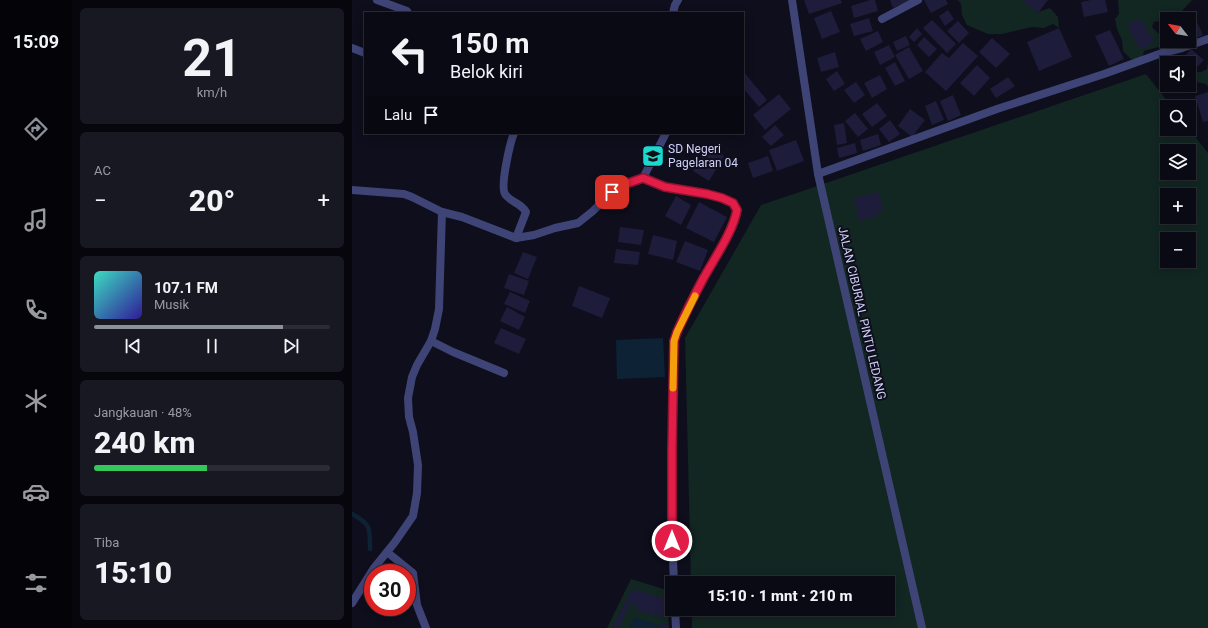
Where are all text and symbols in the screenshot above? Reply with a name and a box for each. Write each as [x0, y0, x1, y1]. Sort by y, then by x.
north arrow [1160, 12, 1196, 48]
map controls [1160, 12, 1196, 268]
text: 150 m [450, 27, 529, 60]
text: 21 [182, 28, 242, 89]
icon: left [384, 28, 436, 80]
text: 15:09 [13, 31, 59, 52]
button: sound [1160, 56, 1196, 92]
text: Belok kiri [450, 61, 523, 82]
text: km/h [197, 85, 227, 100]
button: search [1160, 100, 1196, 136]
icon: arrive [420, 104, 442, 126]
text: Lalu [384, 106, 412, 124]
icon: directions [22, 115, 50, 143]
place label: SD Negeri Pagelaran 04 [668, 142, 738, 170]
school or university icon: SD Negeri Pagelaran 04 [640, 143, 666, 169]
button: layers [1160, 144, 1196, 180]
text: AC [94, 163, 111, 178]
pin [595, 175, 629, 209]
icon: arrive [601, 181, 623, 203]
text: 20° [189, 183, 235, 218]
text: − [94, 188, 107, 213]
text: + [318, 188, 330, 213]
button: + [1160, 188, 1196, 224]
icon: music [22, 206, 50, 234]
street label: JALAN CIBURIAL PINTU LEDANG [835, 225, 889, 401]
button: − [1160, 232, 1196, 268]
text: 107.1 FM [154, 279, 218, 297]
icon: phone [22, 296, 50, 324]
text: Musik [154, 297, 189, 312]
icon: previous [122, 335, 144, 357]
icon: pause [201, 335, 223, 357]
icon: next [280, 335, 302, 357]
icon: climate [22, 387, 50, 415]
text: Jangkauan · 48% [94, 405, 192, 420]
text: 240 km [94, 425, 196, 460]
icon: car [22, 478, 50, 506]
position arrow [651, 520, 693, 562]
text: Tiba [94, 535, 119, 550]
text: 15:10 [94, 555, 172, 590]
speed limit sign: 30 [364, 564, 416, 616]
icon: filters [22, 569, 50, 597]
text: 15:10 · 1 mnt · 210 m [708, 587, 852, 605]

